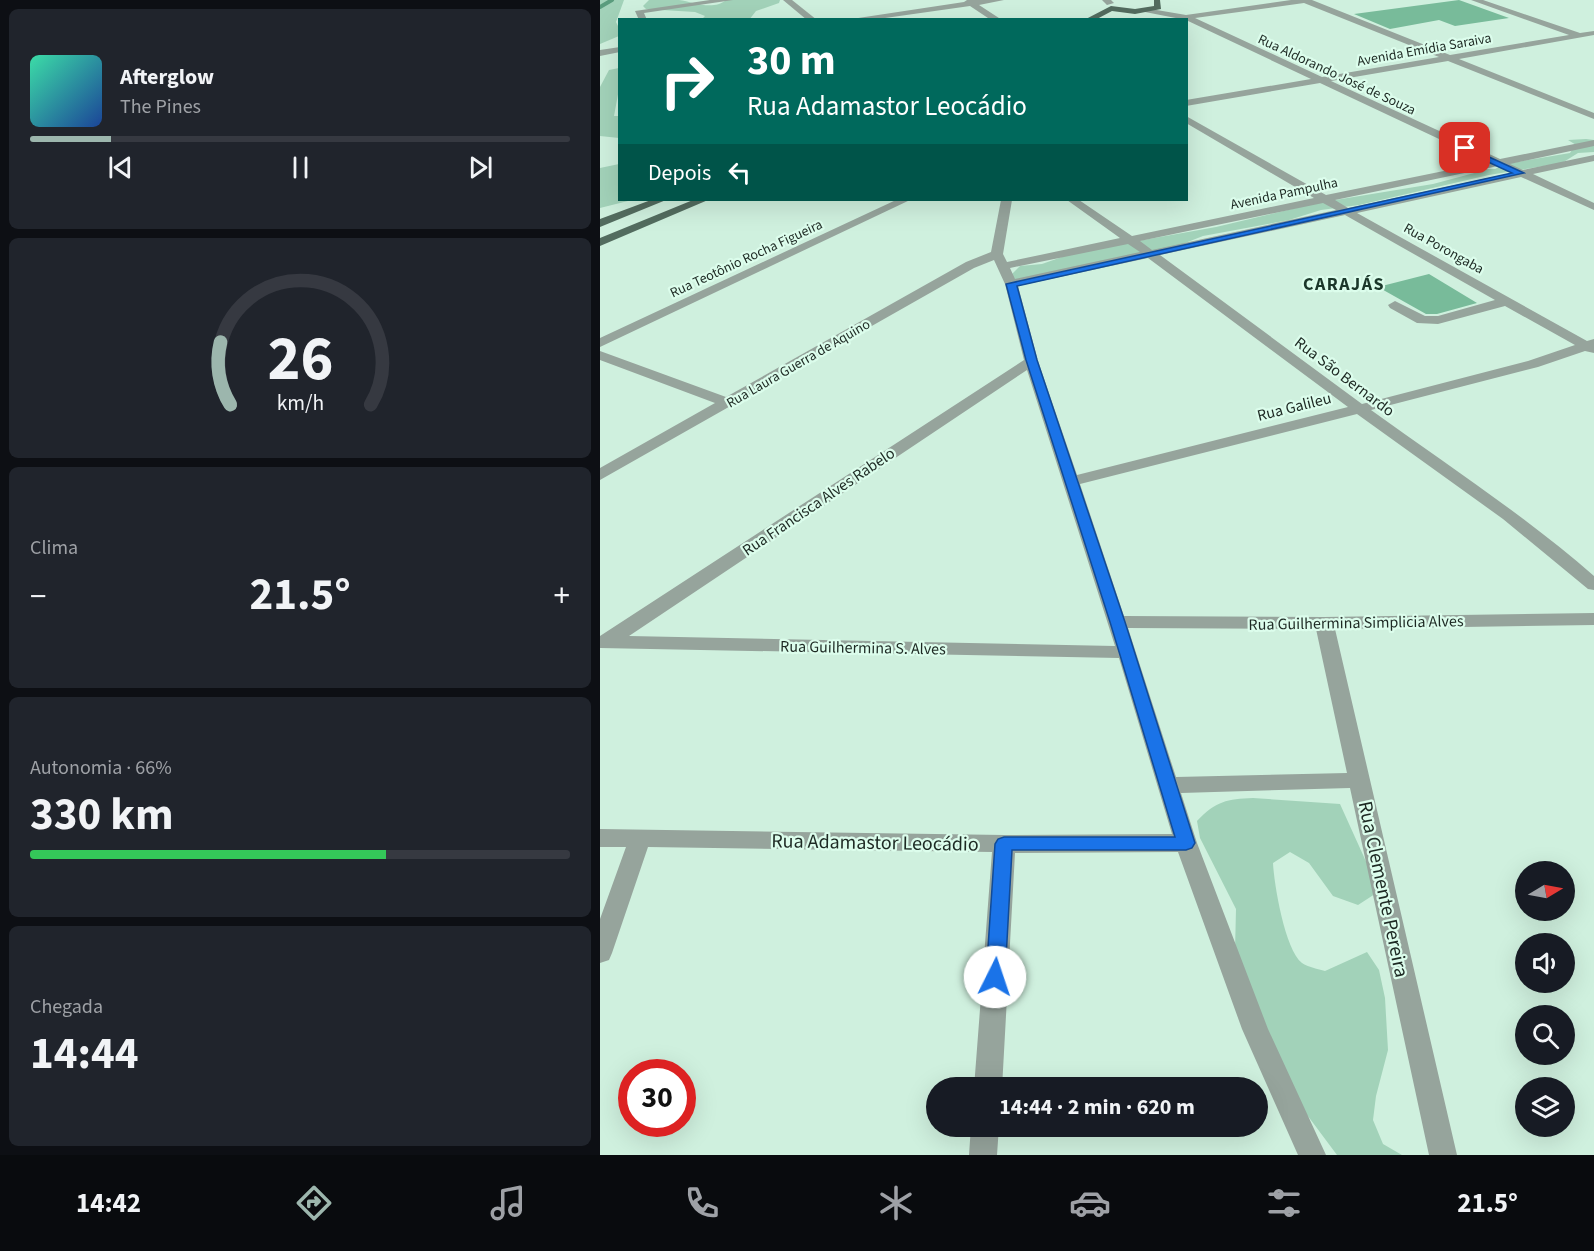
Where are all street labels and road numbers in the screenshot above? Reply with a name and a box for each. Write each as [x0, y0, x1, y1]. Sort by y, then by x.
street label: Avenida Emídia Saraiva [1355, 28, 1493, 72]
street label: Rua Aldorando José de Souza [1254, 29, 1419, 120]
street label: Avenida Pampulha [1229, 173, 1340, 215]
street label: Rua Teotônio Rocha Figueira [667, 215, 826, 303]
street label: Rua Porongaba [1400, 219, 1487, 279]
street label: Rua Laura Guerra de Aquino [723, 314, 874, 413]
street label: Rua São Bernardo [1290, 332, 1399, 422]
street label: Rua Galileu [1255, 387, 1334, 427]
street label: Rua Francisca Alves Rabelo [738, 442, 899, 561]
street label: Rua Guilhermina Simplicia Alves [1248, 610, 1464, 636]
street label: Rua Guilhermina S. Alves [780, 636, 946, 660]
street label: Rua Clemente Pereira [1351, 798, 1415, 980]
street label: Rua Adamastor Leocádio [771, 827, 979, 859]

